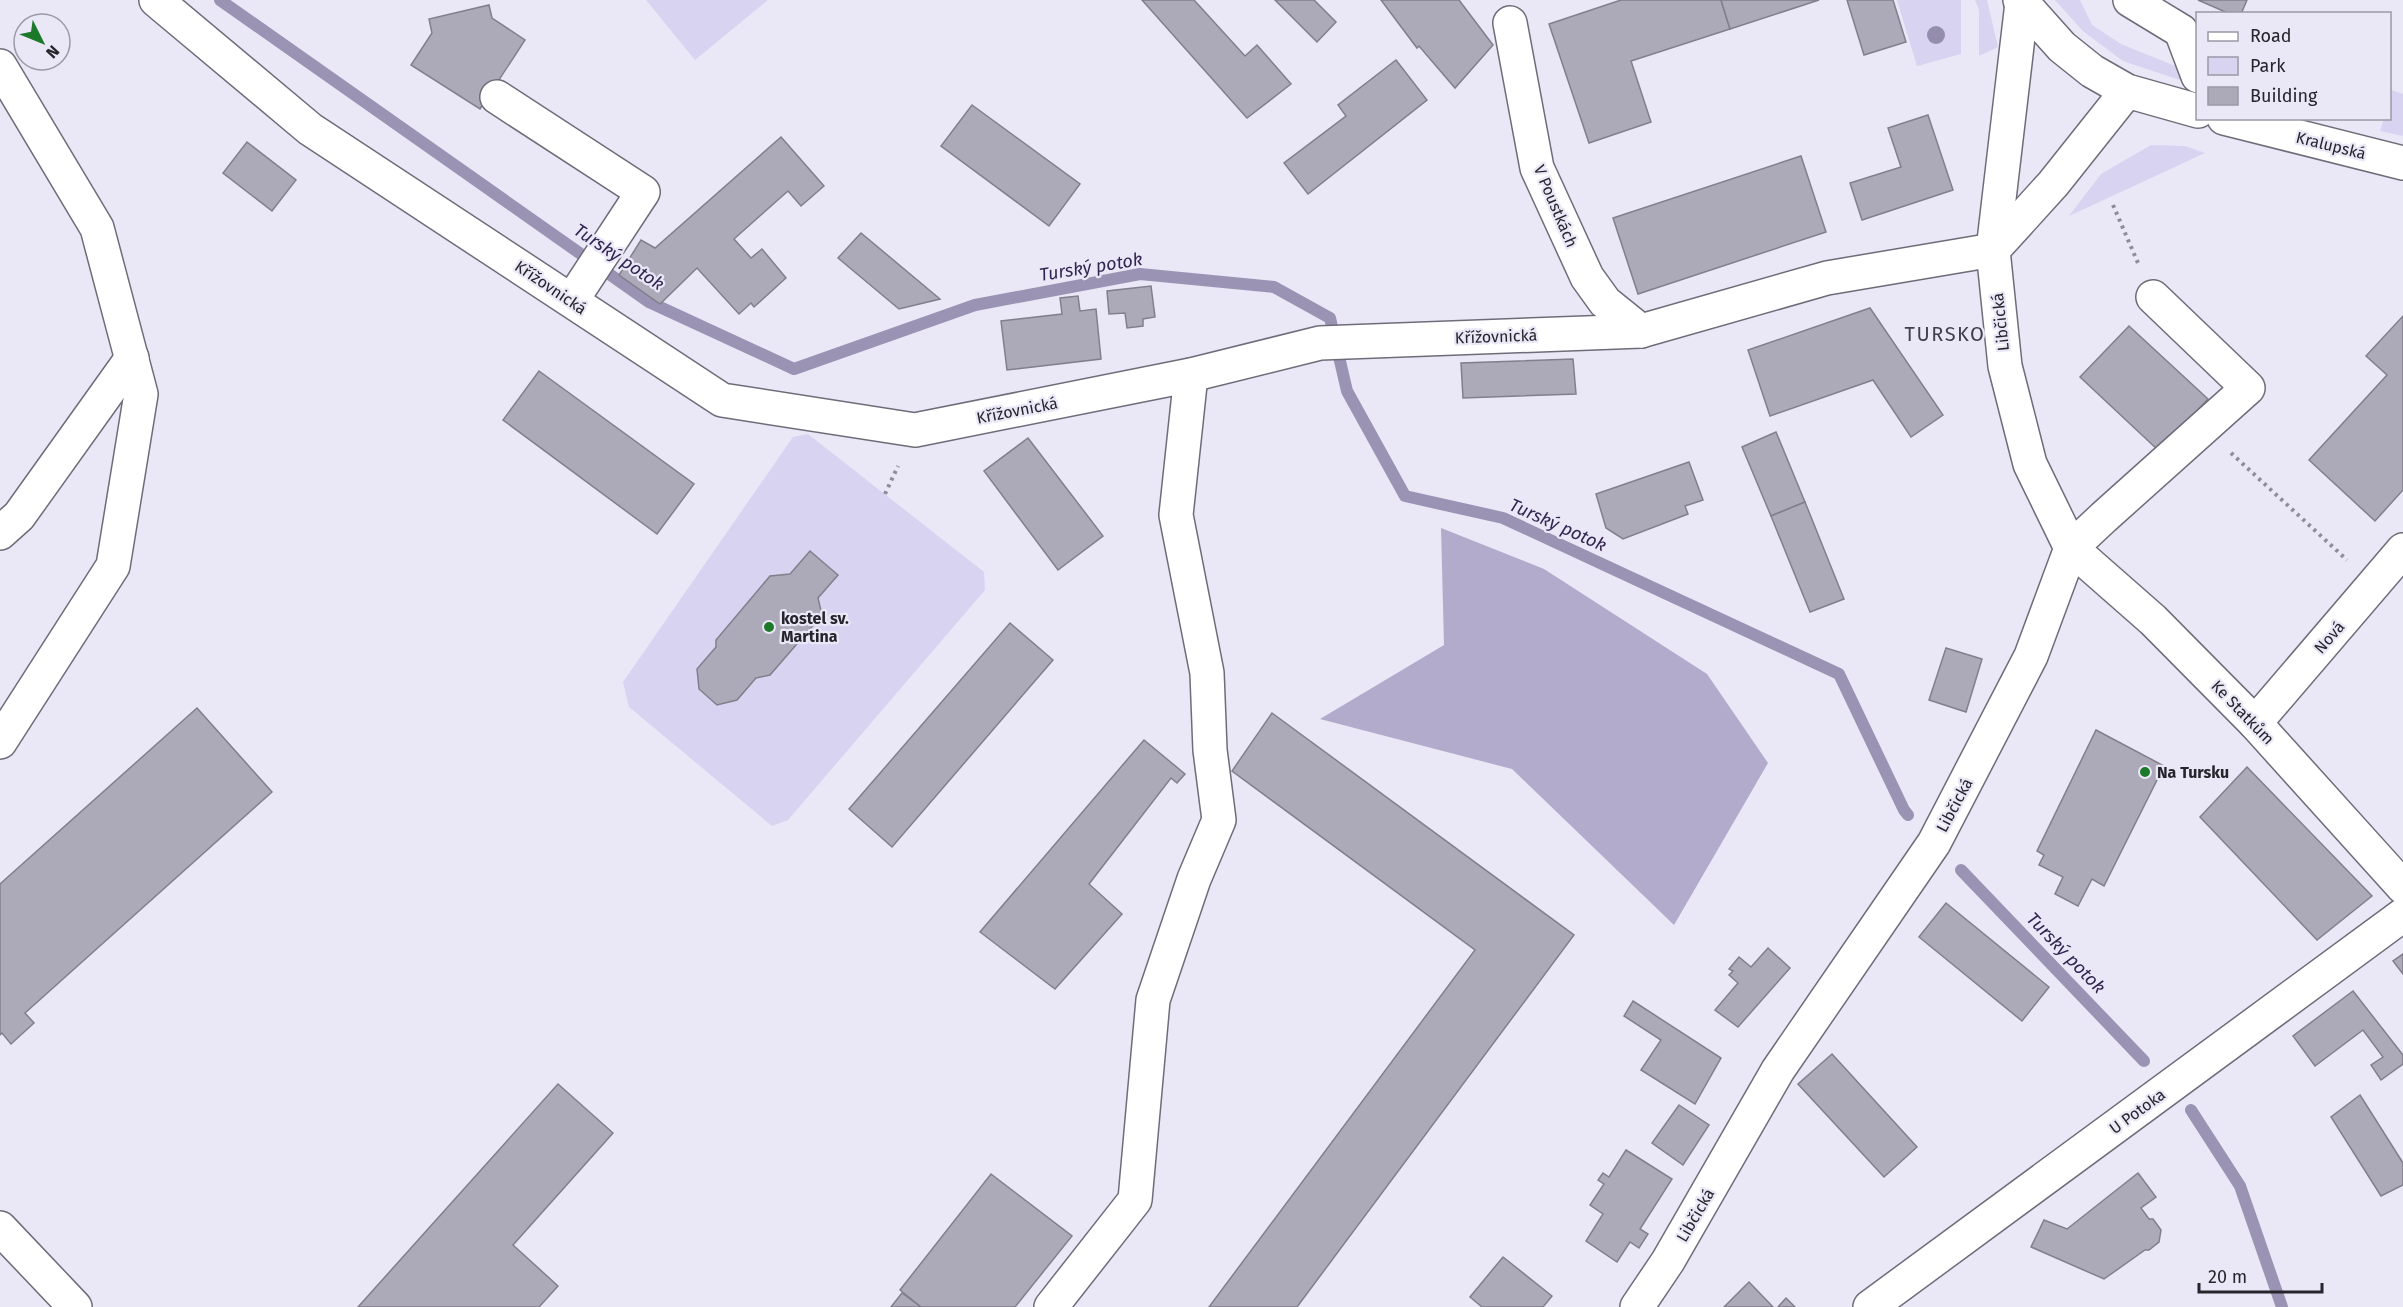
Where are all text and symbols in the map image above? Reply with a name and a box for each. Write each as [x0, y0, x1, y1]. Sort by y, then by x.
north arrow [12, 12, 72, 72]
legend [2196, 12, 2391, 120]
text: Road [2250, 25, 2292, 47]
text: N [42, 42, 63, 62]
text: Park [2250, 55, 2286, 77]
text: Building [2250, 85, 2318, 107]
street label: Kralupská [2294, 128, 2368, 163]
street label: V Poustkách [1530, 162, 1581, 250]
water label: Turský potok [570, 219, 668, 295]
water label: Turský potok [1038, 248, 1144, 286]
street label: Křížovnická [511, 257, 590, 318]
street label: Libčická [1988, 292, 2013, 352]
district label: TURSKO [1905, 322, 1985, 346]
street label: Křížovnická [1455, 326, 1537, 347]
street label: Křížovnická [975, 393, 1059, 428]
water label: Turský potok [1506, 494, 1610, 556]
place label: kostel sv. Martina [781, 609, 849, 646]
street label: Nová [2310, 617, 2349, 657]
marker: kostel sv. Martina [762, 620, 776, 634]
street label: Ke Statkům [2207, 676, 2278, 748]
place label: Na Tursku [2157, 763, 2229, 782]
marker: Na Tursku [2138, 765, 2152, 779]
street label: Libčická [1932, 775, 1977, 836]
water label: Turský potok [2022, 908, 2110, 998]
street label: U Potoka [2106, 1085, 2169, 1138]
street label: Libčická [1673, 1185, 1718, 1245]
scale bar [2199, 1256, 2322, 1294]
text: 20 m [2208, 1266, 2247, 1288]

